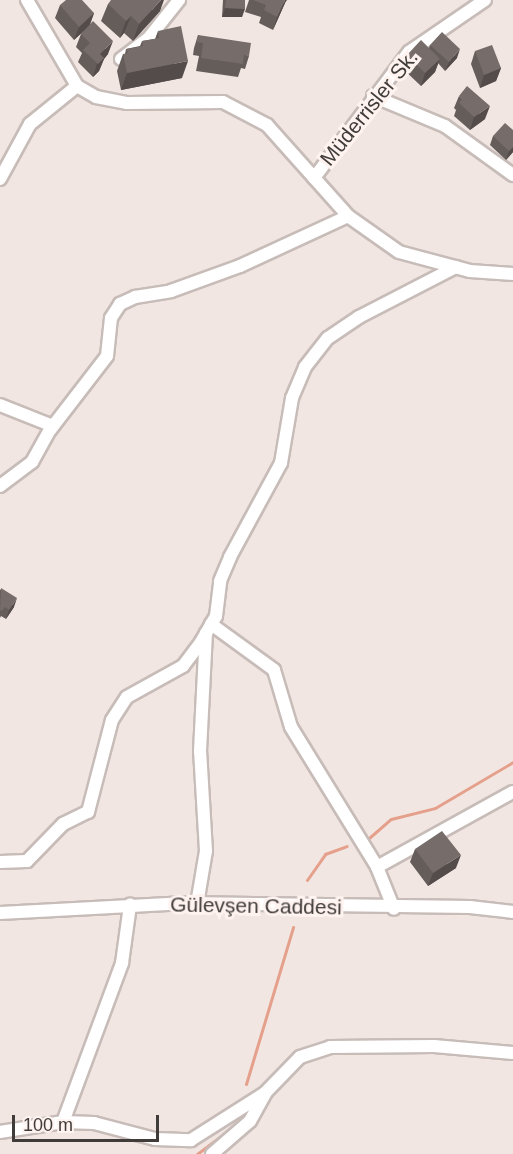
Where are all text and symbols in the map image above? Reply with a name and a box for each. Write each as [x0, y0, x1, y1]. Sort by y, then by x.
street label: Müderrisler Sk. [315, 45, 423, 171]
street label: Gülevşen Caddesi [170, 892, 342, 920]
scale bar [15, 1103, 162, 1141]
text: 100 m [23, 1115, 73, 1135]

